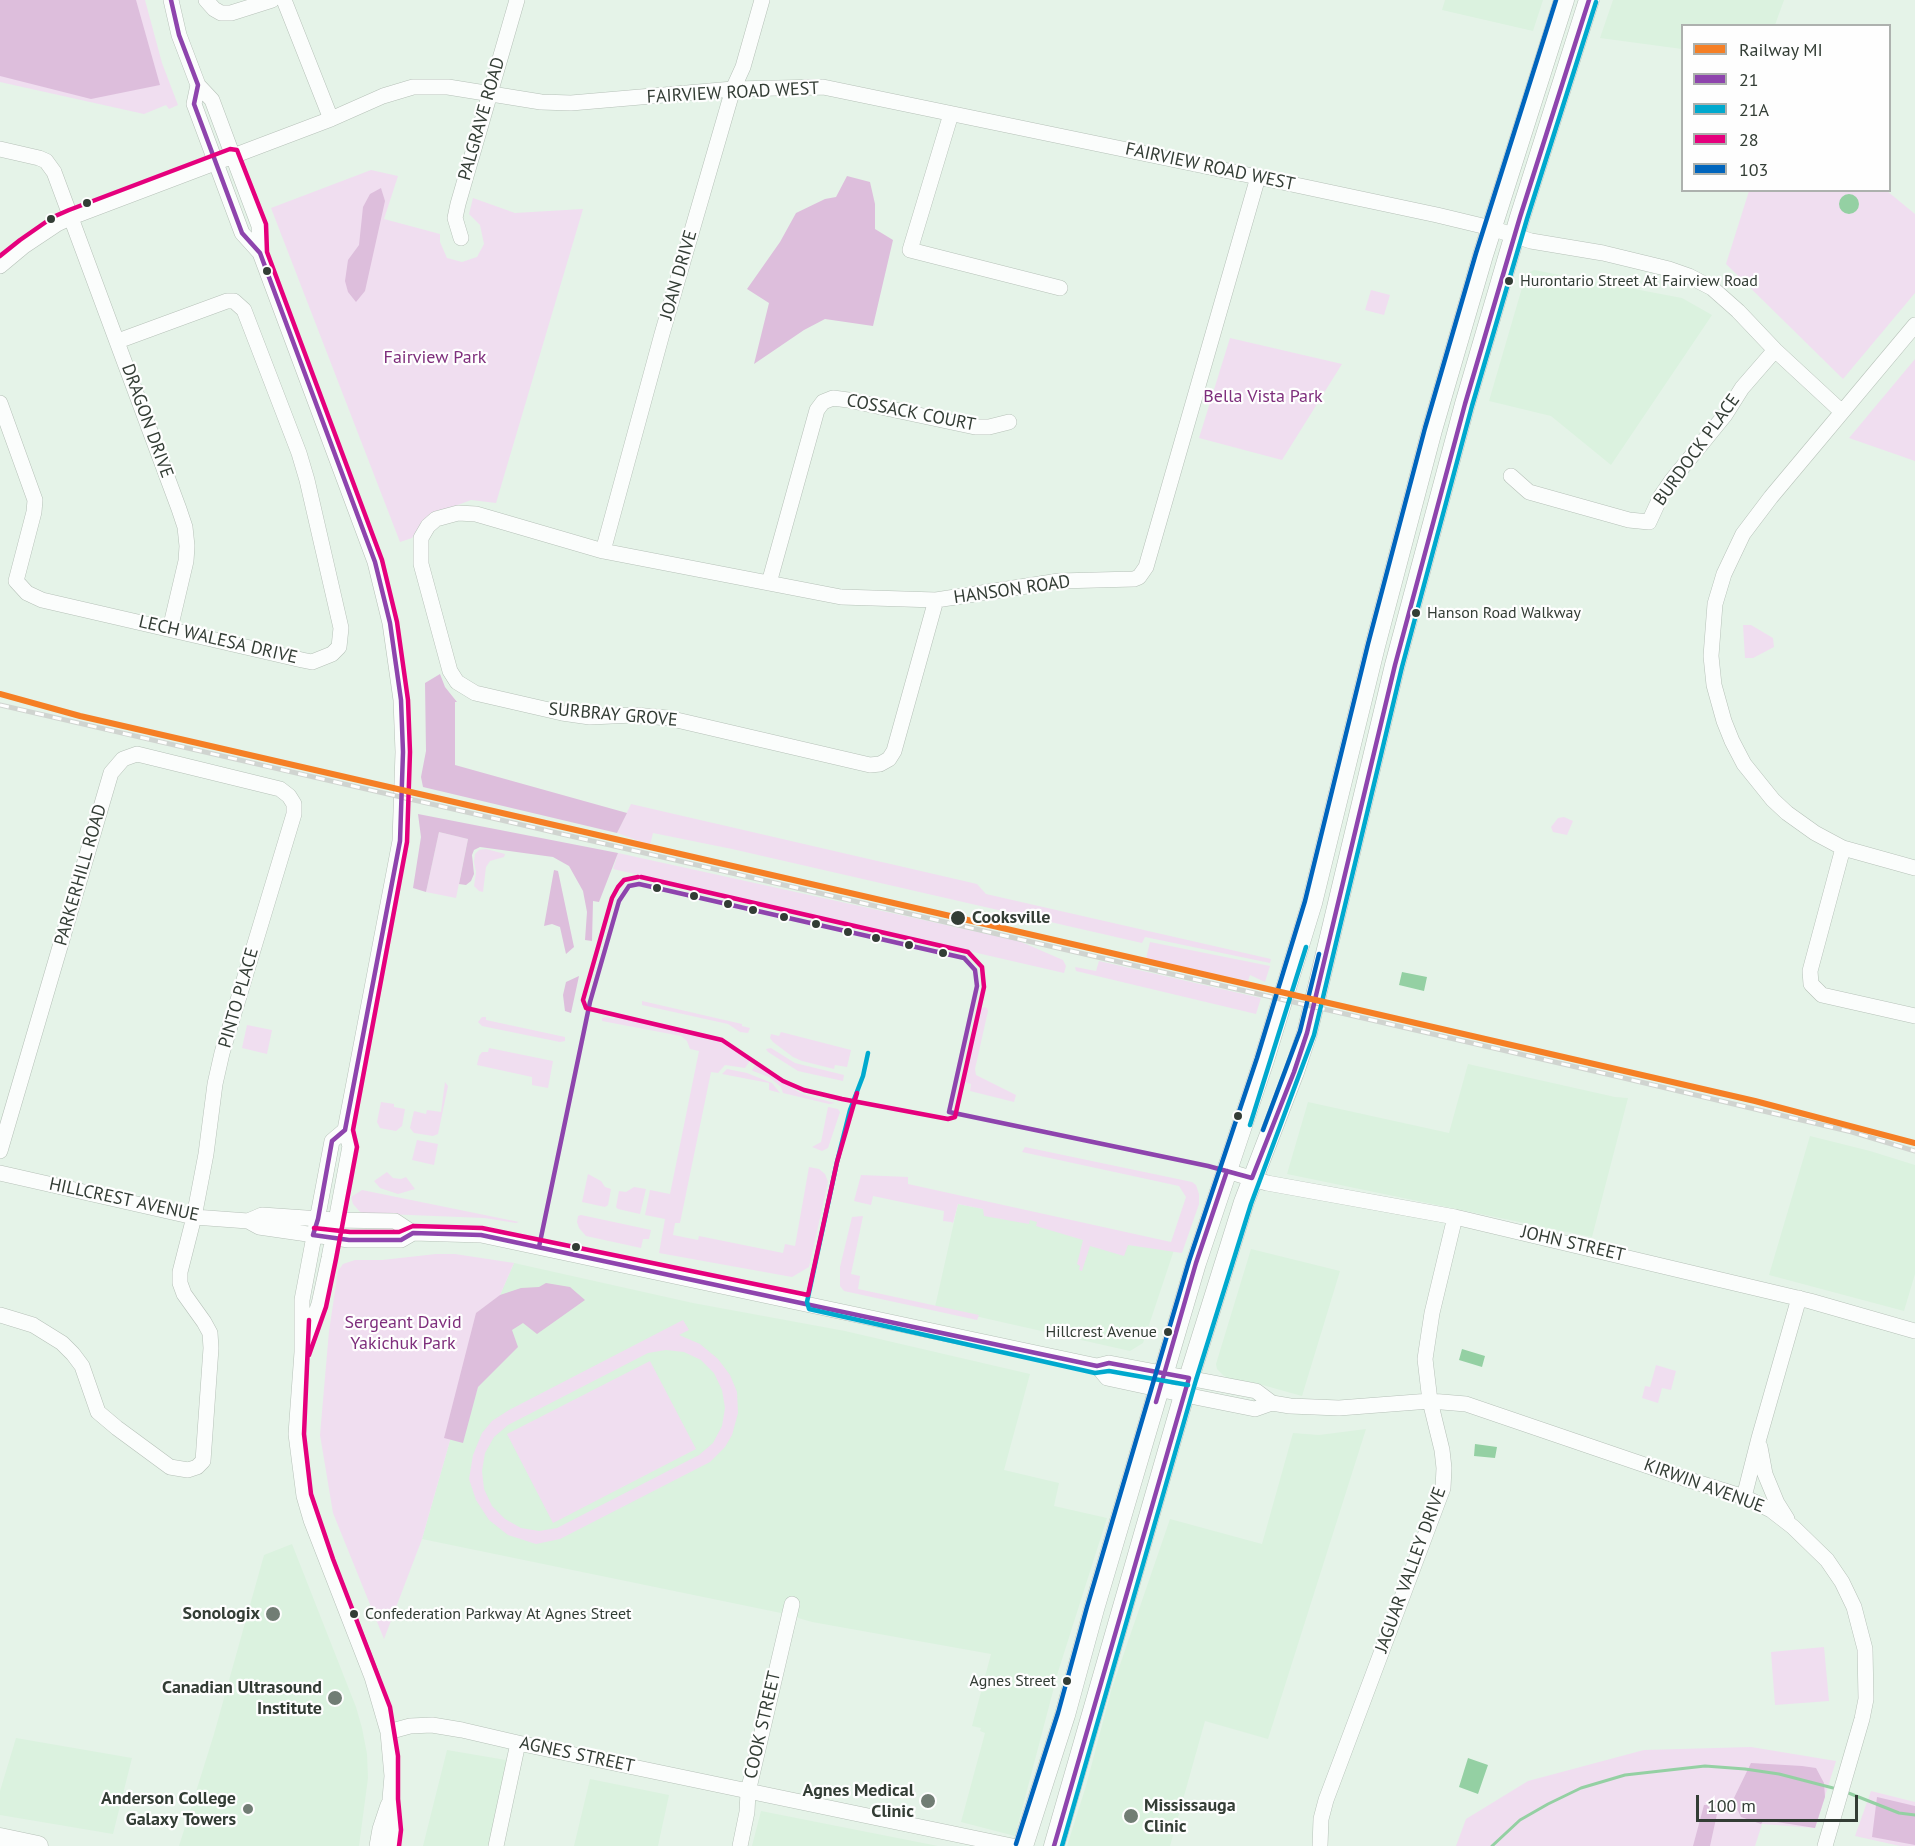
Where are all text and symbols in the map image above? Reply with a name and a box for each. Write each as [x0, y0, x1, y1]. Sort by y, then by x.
legend [1681, 24, 1891, 192]
text: Railway MI [1739, 38, 1823, 61]
street label: PALGRAVE ROAD [454, 55, 510, 183]
text: 21 [1739, 68, 1759, 91]
street label: FAIRVIEW ROAD WEST [646, 78, 820, 108]
text: 21A [1739, 98, 1769, 121]
text: 28 [1739, 128, 1759, 151]
street label: FAIRVIEW ROAD WEST [1123, 138, 1297, 196]
text: 103 [1739, 158, 1768, 181]
unlabelled marker [81, 197, 93, 209]
unlabelled marker [45, 213, 57, 225]
street label: JOAN DRIVE [656, 228, 702, 322]
unlabelled marker [261, 265, 273, 277]
place label: Hurontario Street At Fairview Road [1520, 271, 1758, 291]
marker: Hurontario Street At Fairview Road [1503, 275, 1515, 287]
park label: Fairview Park [384, 347, 486, 369]
street label: DRAGON DRIVE [116, 361, 178, 481]
park label: Bella Vista Park [1203, 386, 1323, 408]
street label: COSSACK COURT [845, 390, 977, 436]
street label: BURDOCK PLACE [1649, 390, 1745, 510]
street label: HANSON ROAD [952, 571, 1072, 609]
place label: Hanson Road Walkway [1427, 603, 1581, 623]
marker: Hanson Road Walkway [1410, 607, 1422, 619]
street label: LECH WALESA DRIVE [136, 611, 300, 669]
street label: SURBRAY GROVE [548, 699, 678, 731]
street label: PARKERHILL ROAD [50, 802, 112, 948]
unlabelled marker [651, 882, 663, 894]
unlabelled marker [688, 890, 700, 902]
unlabelled marker [722, 898, 734, 910]
unlabelled marker [747, 904, 759, 916]
place label: Cooksville [972, 907, 1050, 929]
marker: Cooksville [949, 909, 967, 927]
unlabelled marker [778, 911, 790, 923]
unlabelled marker [810, 918, 822, 930]
unlabelled marker [842, 926, 854, 938]
unlabelled marker [870, 932, 882, 944]
unlabelled marker [903, 939, 915, 951]
street label: PINTO PLACE [214, 945, 264, 1051]
unlabelled marker [937, 947, 949, 959]
unlabelled marker [1232, 1110, 1244, 1122]
street label: HILLCREST AVENUE [47, 1174, 201, 1226]
street label: JOHN STREET [1519, 1222, 1627, 1266]
unlabelled marker [570, 1241, 582, 1253]
park label: Sergeant David Yakichuk Park [344, 1312, 462, 1354]
place label: Hillcrest Avenue [1045, 1322, 1157, 1342]
marker: Hillcrest Avenue [1162, 1326, 1174, 1338]
street label: KIRWIN AVENUE [1641, 1454, 1767, 1518]
street label: JAGUAR VALLEY DRIVE [1371, 1484, 1451, 1656]
place label: Sonologix [182, 1603, 260, 1625]
place label: Confederation Parkway At Agnes Street [365, 1604, 632, 1624]
marker: Sonologix [264, 1605, 282, 1623]
marker: Confederation Parkway At Agnes Street [348, 1608, 360, 1620]
street label: COOK STREET [740, 1669, 786, 1781]
place label: Agnes Street [970, 1671, 1056, 1691]
marker: Agnes Street [1061, 1675, 1073, 1687]
place label: Canadian Ultrasound Institute [162, 1677, 322, 1720]
marker: Canadian Ultrasound Institute [326, 1689, 344, 1707]
street label: AGNES STREET [518, 1732, 636, 1778]
place label: Agnes Medical Clinic [803, 1780, 914, 1822]
scale bar [1699, 1783, 1861, 1821]
place label: Anderson College Galaxy Towers [101, 1788, 236, 1830]
marker: Agnes Medical Clinic [919, 1792, 937, 1810]
text: 100 m [1707, 1794, 1756, 1817]
place label: Mississauga Clinic [1144, 1795, 1236, 1838]
marker: Anderson College Galaxy Towers [241, 1802, 255, 1816]
marker: Mississauga Clinic [1122, 1807, 1140, 1825]

